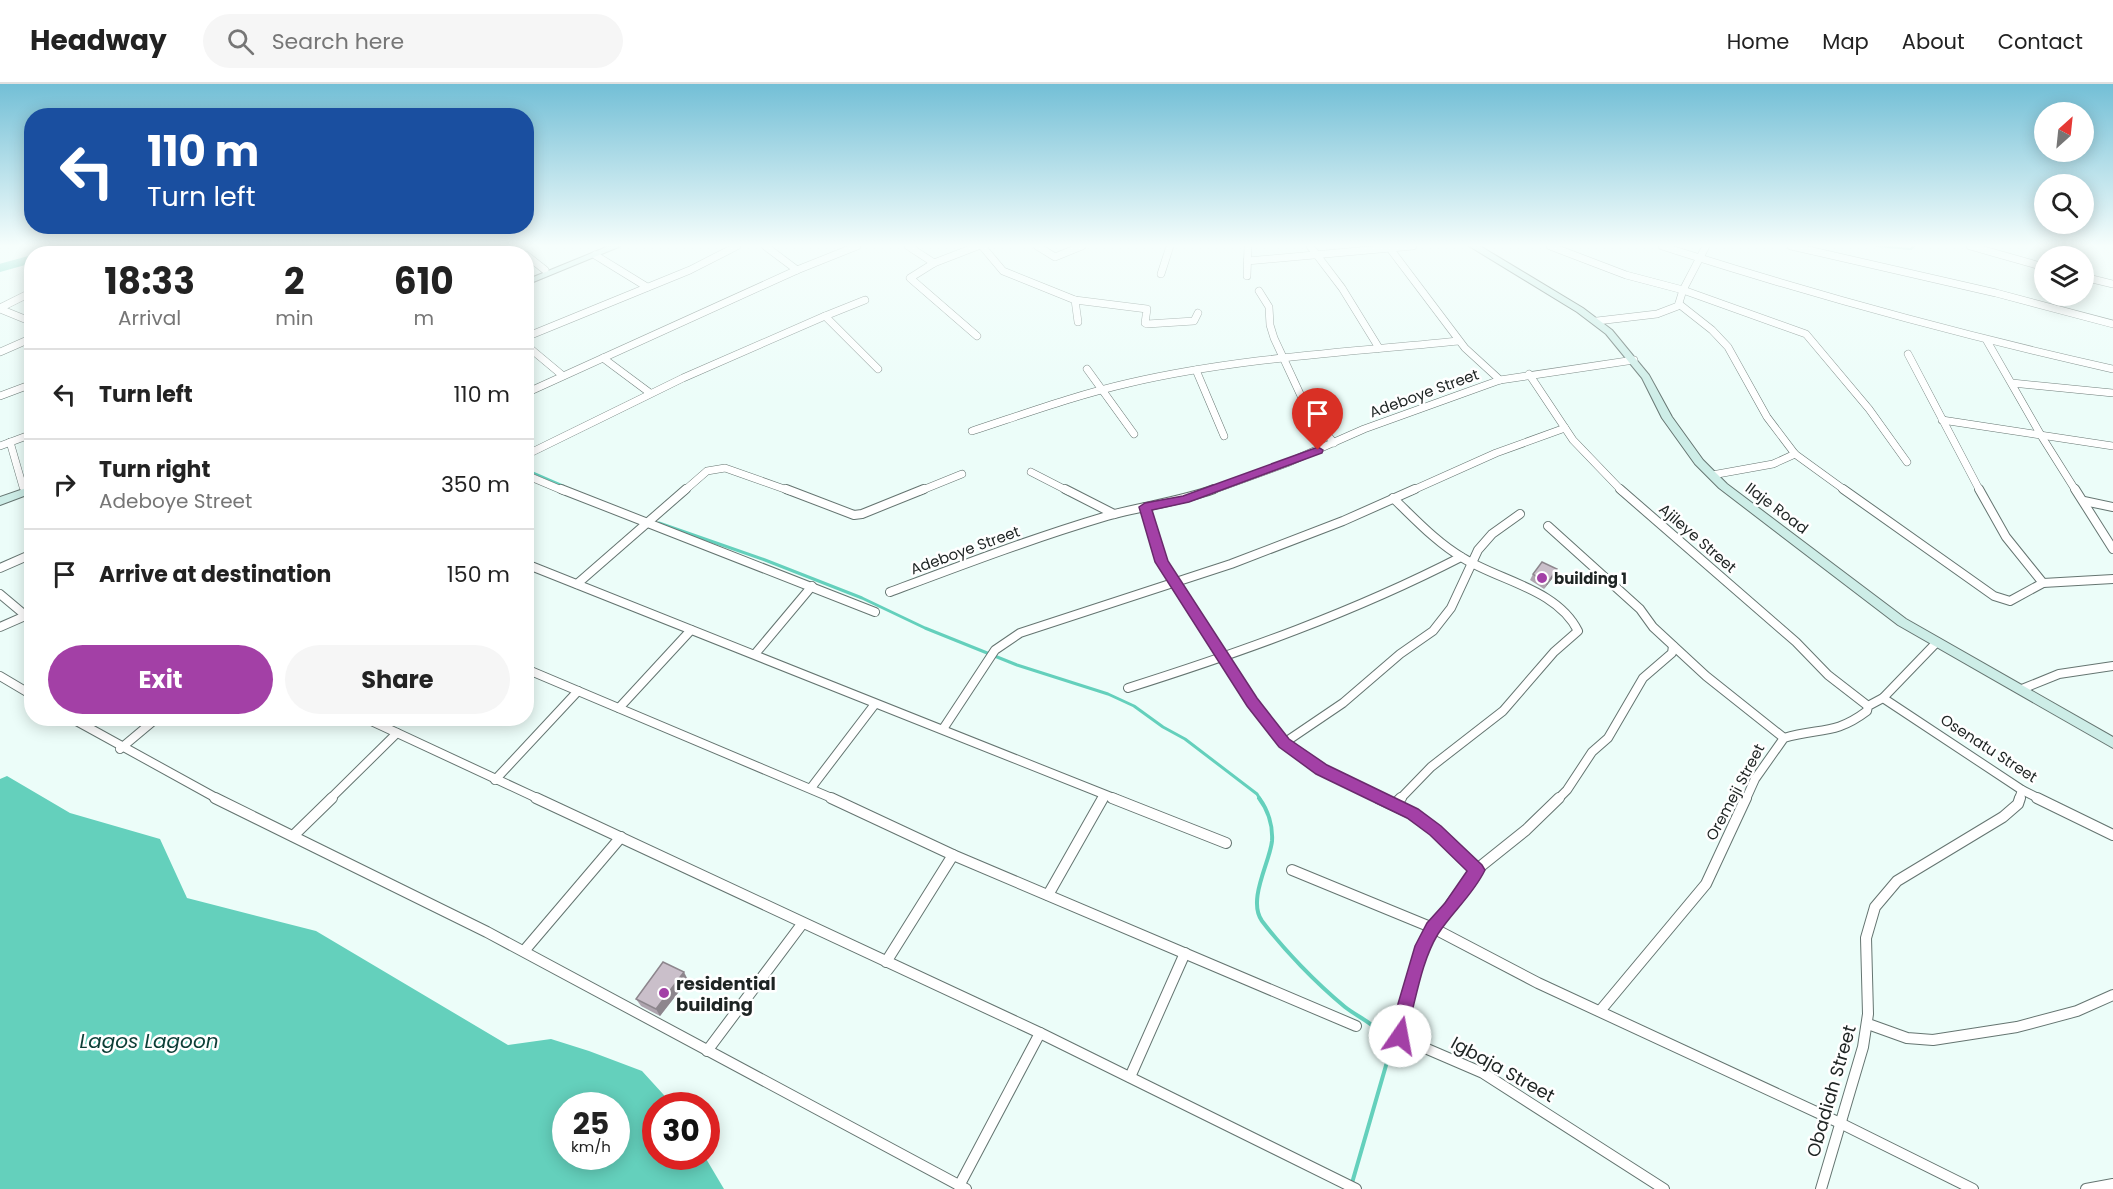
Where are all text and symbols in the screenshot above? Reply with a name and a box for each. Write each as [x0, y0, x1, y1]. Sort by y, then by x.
search box [203, 14, 623, 68]
text: Headway [30, 21, 167, 60]
icon: search [224, 25, 257, 58]
text: Search here [272, 26, 404, 57]
text: Home [1727, 27, 1789, 56]
text: Map [1822, 27, 1869, 56]
text: About [1902, 27, 1965, 56]
text: Contact [1998, 27, 2083, 56]
north arrow [2034, 102, 2094, 162]
map controls [2034, 102, 2094, 306]
text: 110 m [147, 122, 259, 181]
icon: left [48, 132, 126, 210]
button: search [2034, 174, 2094, 234]
text: Turn left [147, 178, 256, 215]
button: layers [2034, 246, 2094, 306]
text: 18:33 [104, 256, 195, 307]
text: 2 [284, 256, 305, 307]
text: 610 [394, 256, 454, 307]
text: Arrival [118, 304, 181, 332]
text: min [275, 304, 314, 332]
text: m [413, 304, 434, 332]
street label: Adeboye Street [1366, 363, 1482, 423]
icon: left [48, 378, 81, 411]
text: Turn left [99, 379, 193, 410]
text: 110 m [454, 379, 510, 410]
pin [1292, 388, 1343, 450]
icon: arrive [1301, 397, 1334, 430]
text: Turn right [99, 454, 210, 485]
icon: right [48, 468, 81, 501]
text: 350 m [441, 469, 510, 500]
street label: Ilaje Road [1741, 477, 1813, 539]
text: Adeboye Street [99, 487, 252, 515]
street label: Ajileye Street [1655, 499, 1741, 577]
street label: Adeboye Street [907, 520, 1023, 580]
icon: arrive [48, 558, 81, 591]
text: Arrive at destination [99, 559, 331, 590]
text: 150 m [447, 559, 510, 590]
place label: building 1 [1554, 568, 1627, 589]
marker: building 1 [1535, 571, 1549, 585]
button: Exit [48, 645, 273, 714]
button: Share [285, 645, 510, 714]
street label: Osenatu Street [1936, 709, 2042, 787]
street label: Oremeji Street [1701, 740, 1769, 844]
place label: residential building [676, 971, 776, 1017]
marker: residential building [657, 986, 671, 1000]
position arrow [1368, 1004, 1432, 1068]
street label: Obadiah Street [1800, 1022, 1862, 1160]
water label: Lagos Lagoon [80, 1027, 218, 1055]
street label: Igbaja Street [1447, 1030, 1559, 1108]
speed limit sign: 30 [642, 1092, 720, 1170]
text: 25 [573, 1102, 609, 1145]
text: km/h [571, 1136, 611, 1157]

